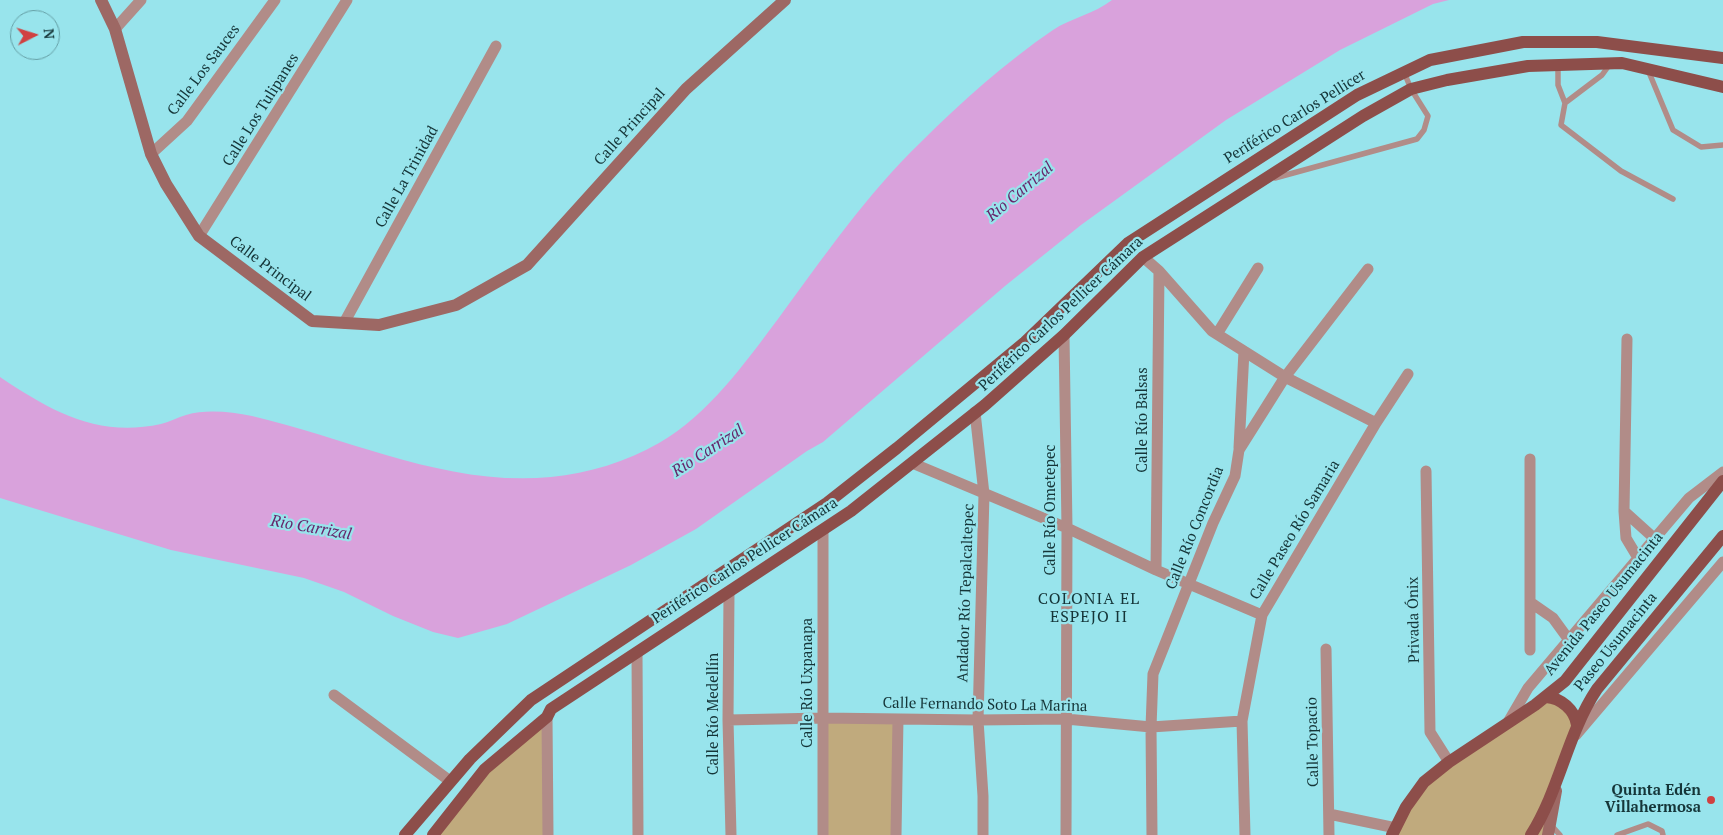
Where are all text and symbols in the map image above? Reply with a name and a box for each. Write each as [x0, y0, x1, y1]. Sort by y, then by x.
north arrow [10, 10, 60, 60]
street label: Calle Los Sauces [164, 21, 244, 119]
text: N [40, 28, 59, 40]
street label: Calle Los Tulipanes [219, 50, 303, 170]
street label: Periférico Carlos Pellicer [1221, 66, 1369, 168]
street label: Calle Principal [591, 85, 669, 169]
street label: Calle La Trinidad [372, 123, 442, 231]
water label: Rio Carrizal [983, 158, 1057, 226]
street label: Calle Principal [226, 232, 314, 306]
street label: Periférico Carlos Pellicer Cámara [975, 233, 1147, 395]
street label: Calle Río Balsas [1134, 367, 1152, 473]
water label: Rio Carrizal [669, 421, 747, 481]
street label: Calle Río Ometepec [1042, 444, 1060, 576]
street label: Calle Paseo Río Samaria [1246, 457, 1344, 603]
street label: Calle Río Concordia [1162, 464, 1228, 592]
street label: Periférico Carlos Pellicer Cámara [649, 494, 841, 628]
street label: Andador Río Tepalcaltepec [954, 503, 978, 683]
water label: Rio Carrizal [269, 511, 353, 545]
street label: Avenida Paseo Usumacinta [1541, 529, 1667, 679]
street label: Privada Ónix [1404, 577, 1424, 663]
district label: COLONIA EL ESPEJO II [1037, 589, 1141, 627]
street label: Paseo Usumacinta [1571, 589, 1661, 695]
street label: Calle Río Uxpanapa [799, 618, 817, 748]
street label: Calle Río Medellín [705, 653, 723, 775]
street label: Calle Fernando Soto La Marina [882, 694, 1088, 716]
street label: Calle Topacio [1303, 697, 1323, 787]
place label: Quinta Edén Villahermosa [1605, 782, 1701, 817]
marker: Quinta Edén Villahermosa [1705, 794, 1717, 806]

